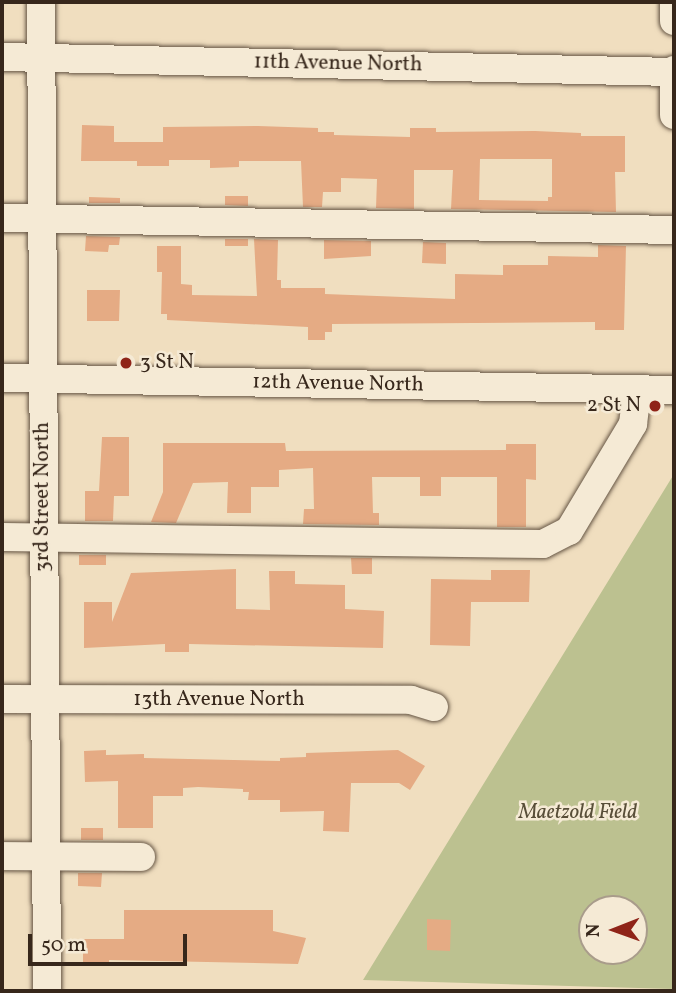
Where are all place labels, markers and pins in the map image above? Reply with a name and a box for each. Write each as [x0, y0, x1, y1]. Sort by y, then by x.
place label: 3 St N [140, 350, 194, 376]
marker: 3 St N [118, 355, 134, 371]
place label: 2 St N [587, 393, 641, 419]
marker: 2 St N [647, 398, 663, 414]

